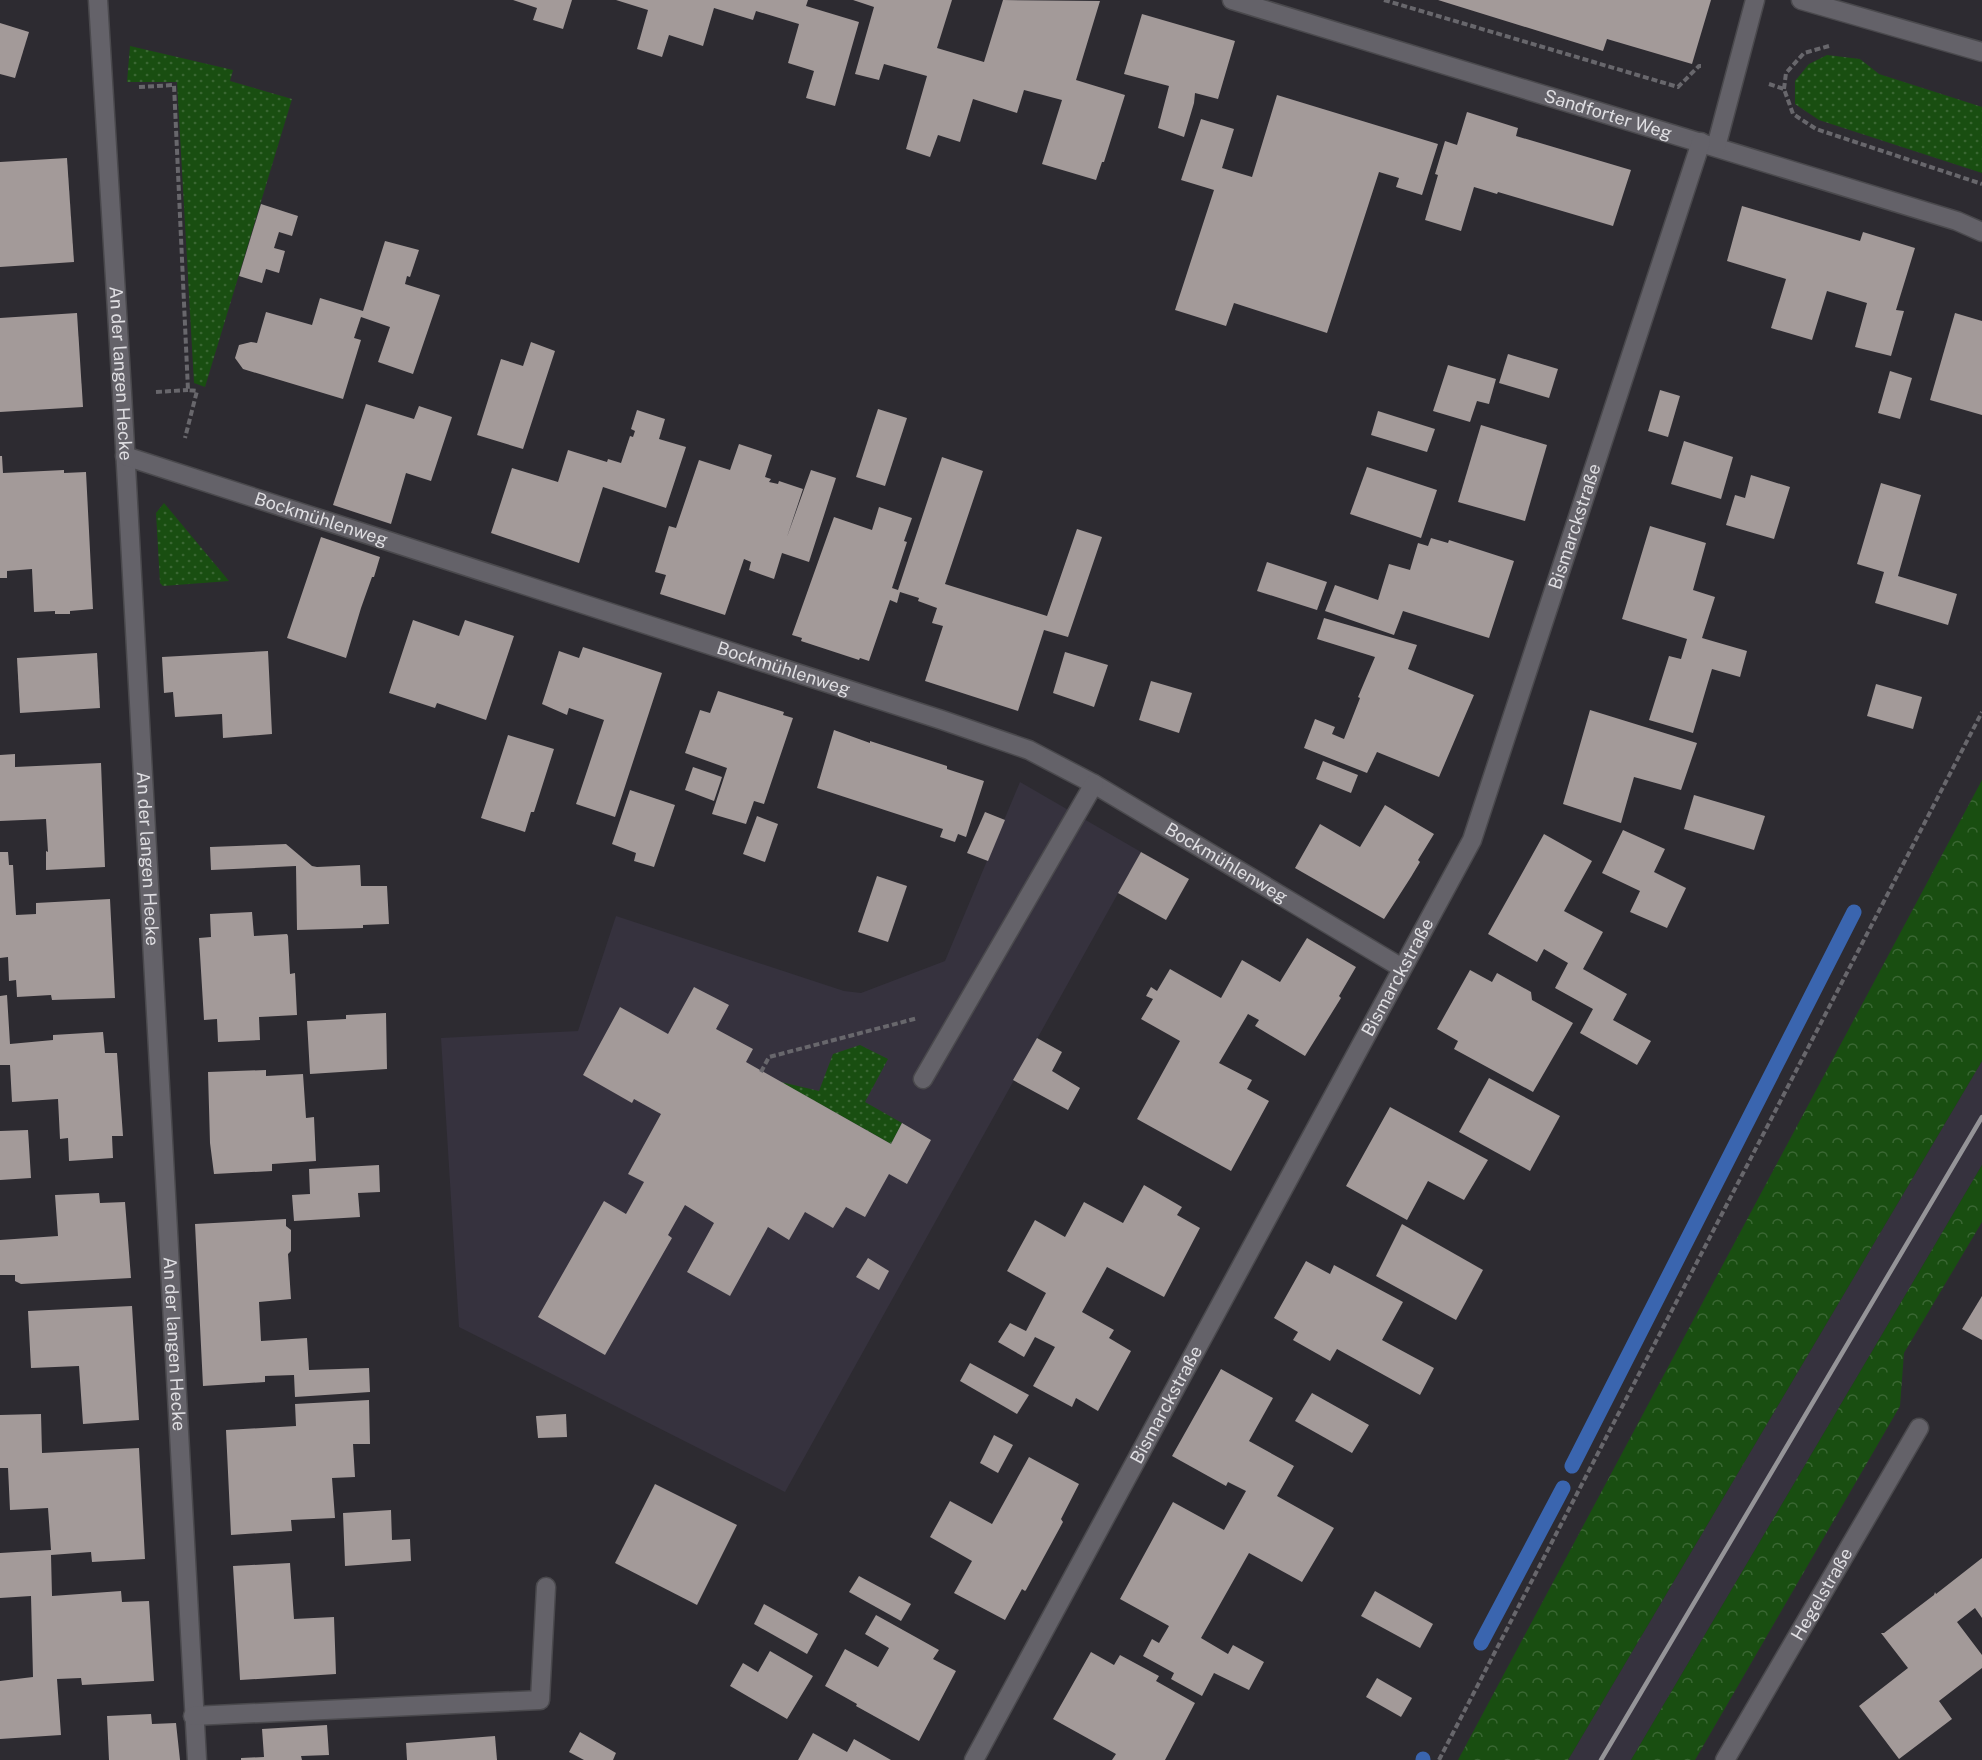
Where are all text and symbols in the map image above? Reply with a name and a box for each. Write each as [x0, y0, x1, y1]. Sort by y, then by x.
street label: Sandforter Weg [1541, 85, 1675, 144]
street label: An der langen Hecke [105, 285, 137, 461]
street label: Bismarckstraße [1544, 461, 1605, 592]
street label: Bockmühlenweg [252, 487, 391, 550]
street label: Bockmühlenweg [714, 637, 853, 700]
street label: An der langen Hecke [133, 771, 163, 946]
street label: Bockmühlenweg [1161, 818, 1292, 907]
street label: Bismarckstraße [1357, 914, 1438, 1040]
street label: An der langen Hecke [159, 1256, 190, 1432]
street label: Bismarckstraße [1125, 1342, 1206, 1467]
street label: Hegelstraße [1786, 1544, 1857, 1644]

